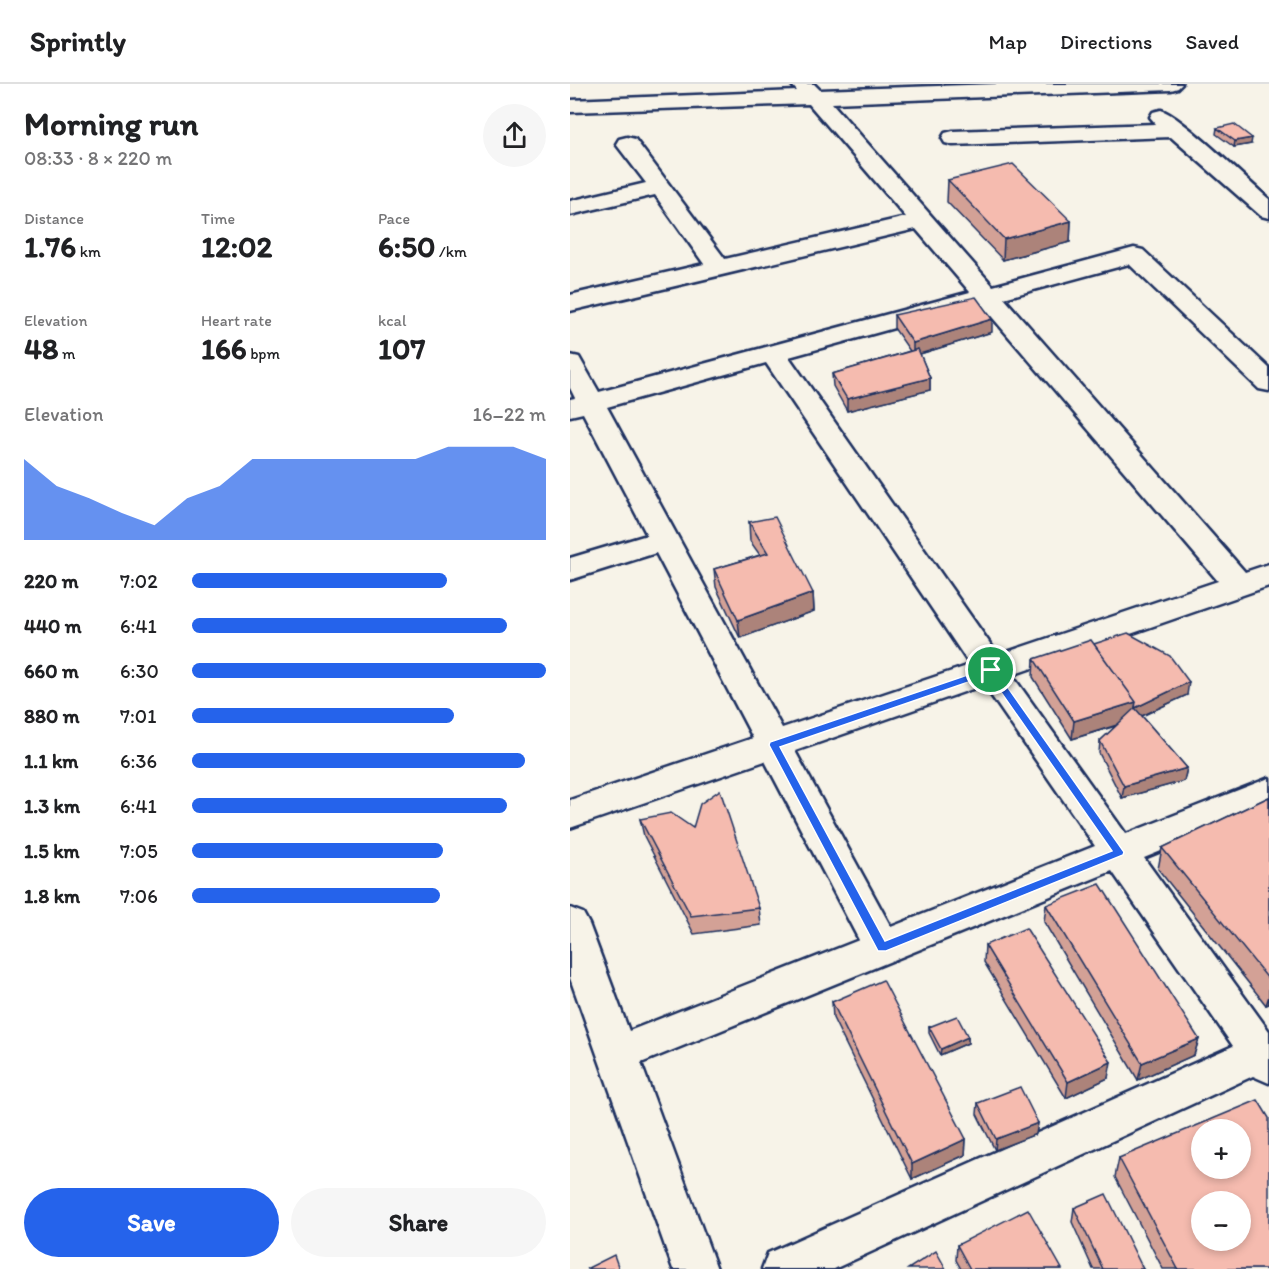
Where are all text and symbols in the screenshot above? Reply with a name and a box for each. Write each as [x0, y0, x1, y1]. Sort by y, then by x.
text: Sprintly [30, 24, 126, 58]
text: Map [989, 29, 1027, 54]
text: Directions [1060, 29, 1152, 54]
text: Saved [1185, 29, 1239, 54]
text: Morning run [24, 104, 199, 143]
button: share [483, 104, 546, 167]
text: 08:33 · 8 × 220 m [24, 146, 172, 170]
text: Distance [24, 209, 84, 228]
text: Time [201, 209, 235, 228]
text: Pace [378, 209, 410, 228]
text: 1.76 [24, 228, 76, 265]
text: 12:02 [201, 228, 272, 265]
text: 6:50 [378, 228, 435, 265]
text: km [76, 242, 101, 261]
text: /km [435, 242, 467, 261]
text: Elevation [24, 311, 88, 330]
text: Heart rate [201, 311, 272, 330]
text: kcal [378, 311, 406, 330]
text: 48 [24, 330, 58, 367]
text: 166 [201, 330, 247, 367]
text: 107 [378, 330, 425, 367]
text: m [58, 344, 76, 363]
text: bpm [247, 344, 280, 363]
text: Elevation [24, 402, 103, 426]
text: 16–22 m [473, 402, 546, 426]
text: 220 m [24, 569, 79, 593]
text: 7:02 [120, 569, 158, 593]
text: 440 m [24, 614, 82, 638]
text: 6:41 [120, 614, 157, 638]
pin [965, 644, 1016, 695]
icon: arrive [974, 653, 1007, 686]
text: 660 m [24, 659, 79, 683]
text: 6:30 [120, 659, 159, 683]
text: 880 m [24, 704, 80, 728]
text: 7:01 [120, 704, 156, 728]
text: 1.1 km [24, 749, 78, 773]
text: 6:36 [120, 749, 157, 773]
text: 1.3 km [24, 794, 80, 818]
text: 6:41 [120, 794, 157, 818]
text: 1.5 km [24, 839, 80, 863]
text: 7:05 [120, 839, 158, 863]
text: 1.8 km [24, 884, 80, 908]
text: 7:06 [120, 884, 158, 908]
map controls [1191, 1119, 1251, 1251]
button: + [1191, 1119, 1251, 1179]
button: Save [24, 1188, 279, 1257]
button: Share [291, 1188, 546, 1257]
button: − [1191, 1191, 1251, 1251]

